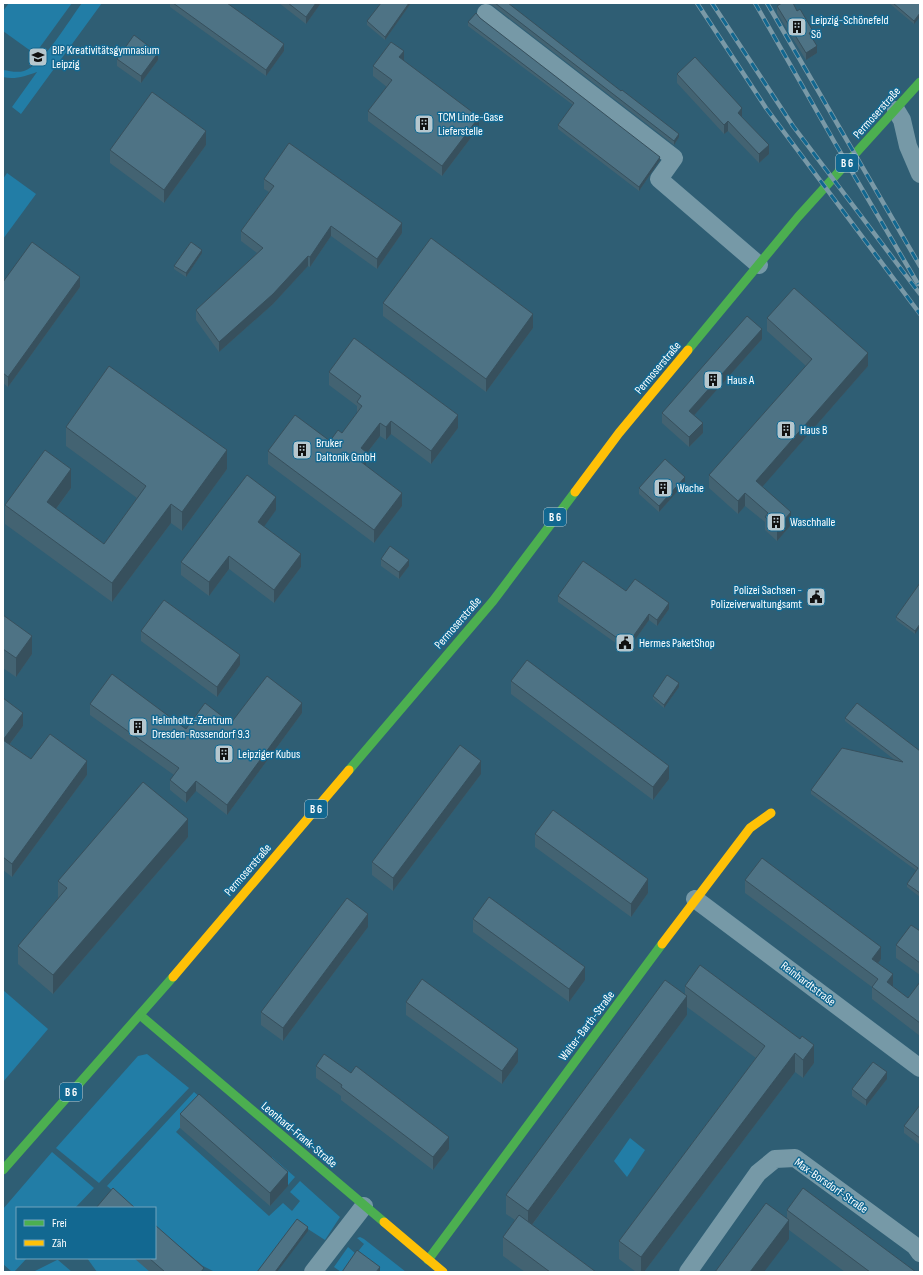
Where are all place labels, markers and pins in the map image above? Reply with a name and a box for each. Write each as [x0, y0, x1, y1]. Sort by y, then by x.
place label: Leipzig-Schönefeld Sö [811, 13, 888, 42]
building icon: Leipzig-Schönefeld Sö [786, 16, 808, 38]
place label: BIP Kreativitätsgymnasium Leipzig [52, 43, 160, 72]
school or university icon: BIP Kreativitätsgymnasium Leipzig [27, 46, 49, 68]
place label: TCM Linde-Gase Lieferstelle [438, 110, 503, 139]
building icon: TCM Linde-Gase Lieferstelle [413, 113, 435, 135]
building icon: Haus A [702, 369, 724, 391]
place label: Haus A [727, 373, 755, 388]
building icon: Haus B [775, 419, 797, 441]
place label: Haus B [800, 423, 827, 438]
place label: Bruker Daltonik GmbH [316, 436, 376, 465]
building icon: Bruker Daltonik GmbH [291, 439, 313, 461]
building icon: Wache [652, 477, 674, 499]
place label: Wache [677, 481, 704, 496]
building icon: Waschhalle [765, 511, 787, 533]
place label: Waschhalle [790, 515, 836, 530]
place label: Polizei Sachsen - Polizeiverwaltungsamt [711, 583, 802, 612]
public building icon: Polizei Sachsen - Polizeiverwaltungsamt [805, 586, 827, 608]
public building icon: Hermes PaketShop [614, 632, 636, 654]
place label: Hermes PaketShop [639, 636, 715, 651]
place label: Helmholtz-Zentrum Dresden-Rossendorf 9.3 [152, 713, 250, 742]
building icon: Helmholtz-Zentrum Dresden-Rossendorf 9.3 [127, 716, 149, 738]
building icon: Leipziger Kubus [213, 743, 235, 765]
place label: Leipziger Kubus [238, 747, 300, 762]

